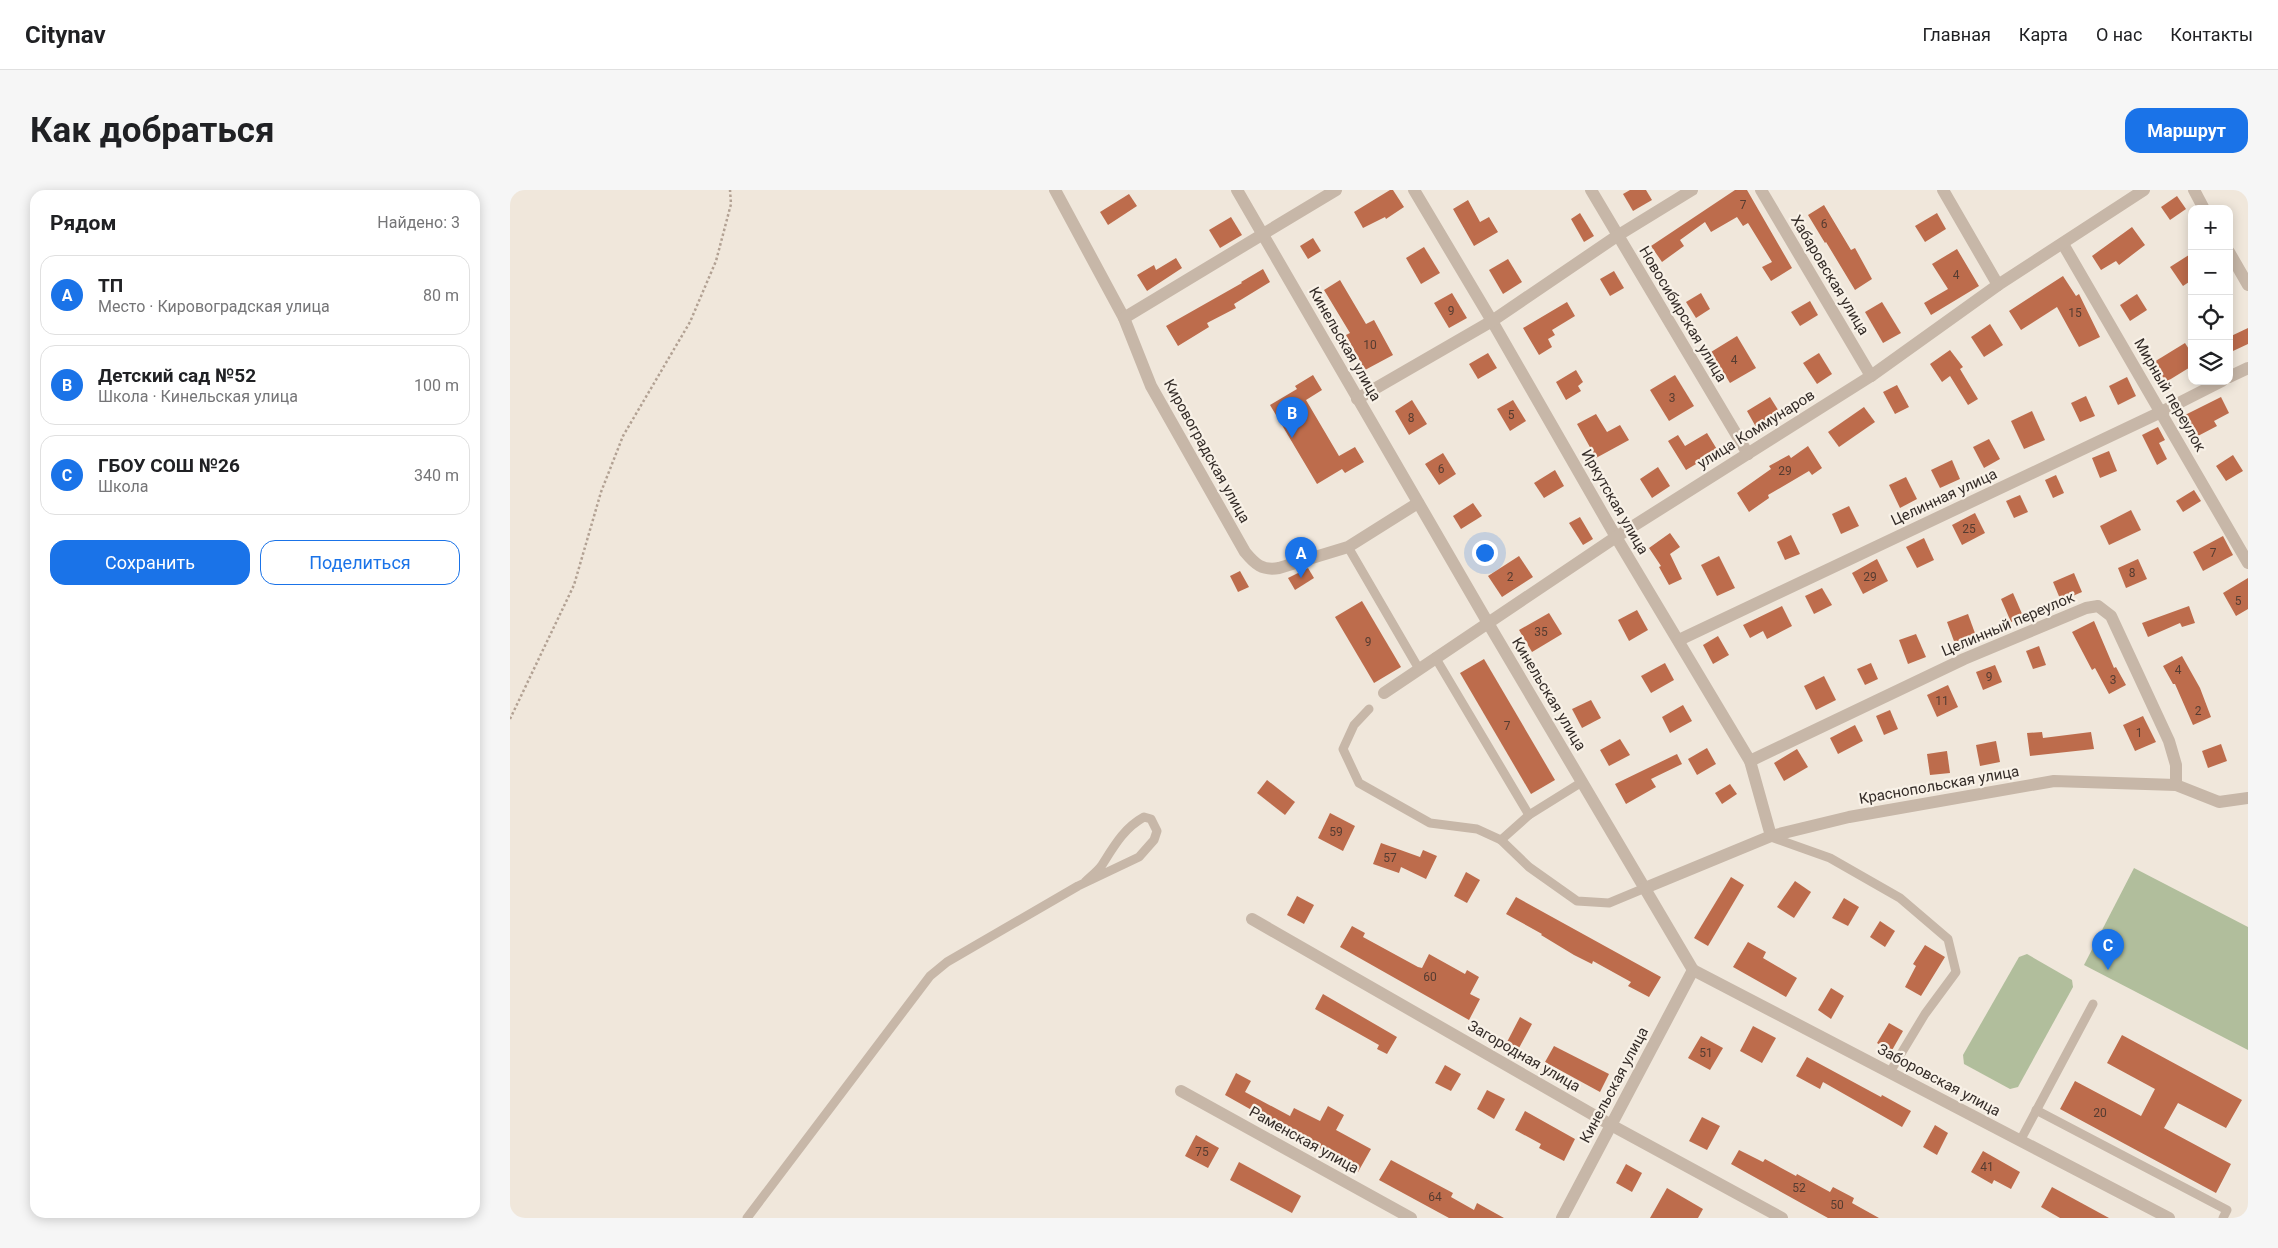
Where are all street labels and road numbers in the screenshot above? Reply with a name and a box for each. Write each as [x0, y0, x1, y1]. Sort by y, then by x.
street label: Хабаровская улица [1787, 212, 1873, 338]
street label: Новосибирская улица [1635, 243, 1731, 385]
street label: Кинельская улица [1305, 284, 1385, 404]
street label: Мирный переулок [2130, 335, 2210, 455]
street label: Кировоградская улица [1160, 376, 1254, 526]
street label: улица Коммунаров [1694, 386, 1818, 472]
street label: Иркутская улица [1578, 446, 1652, 558]
street label: Целинная улица [1888, 465, 2000, 529]
street label: Целинный переулок [1939, 588, 2077, 660]
street label: Кинельская улица [1508, 634, 1590, 754]
street label: Краснопольская улица [1858, 762, 2020, 808]
street label: Загородная улица [1464, 1016, 1584, 1096]
street label: Кинельская улица [1576, 1024, 1652, 1146]
street label: Заборовская улица [1874, 1040, 2004, 1120]
street label: Раменская улица [1246, 1102, 1362, 1178]

